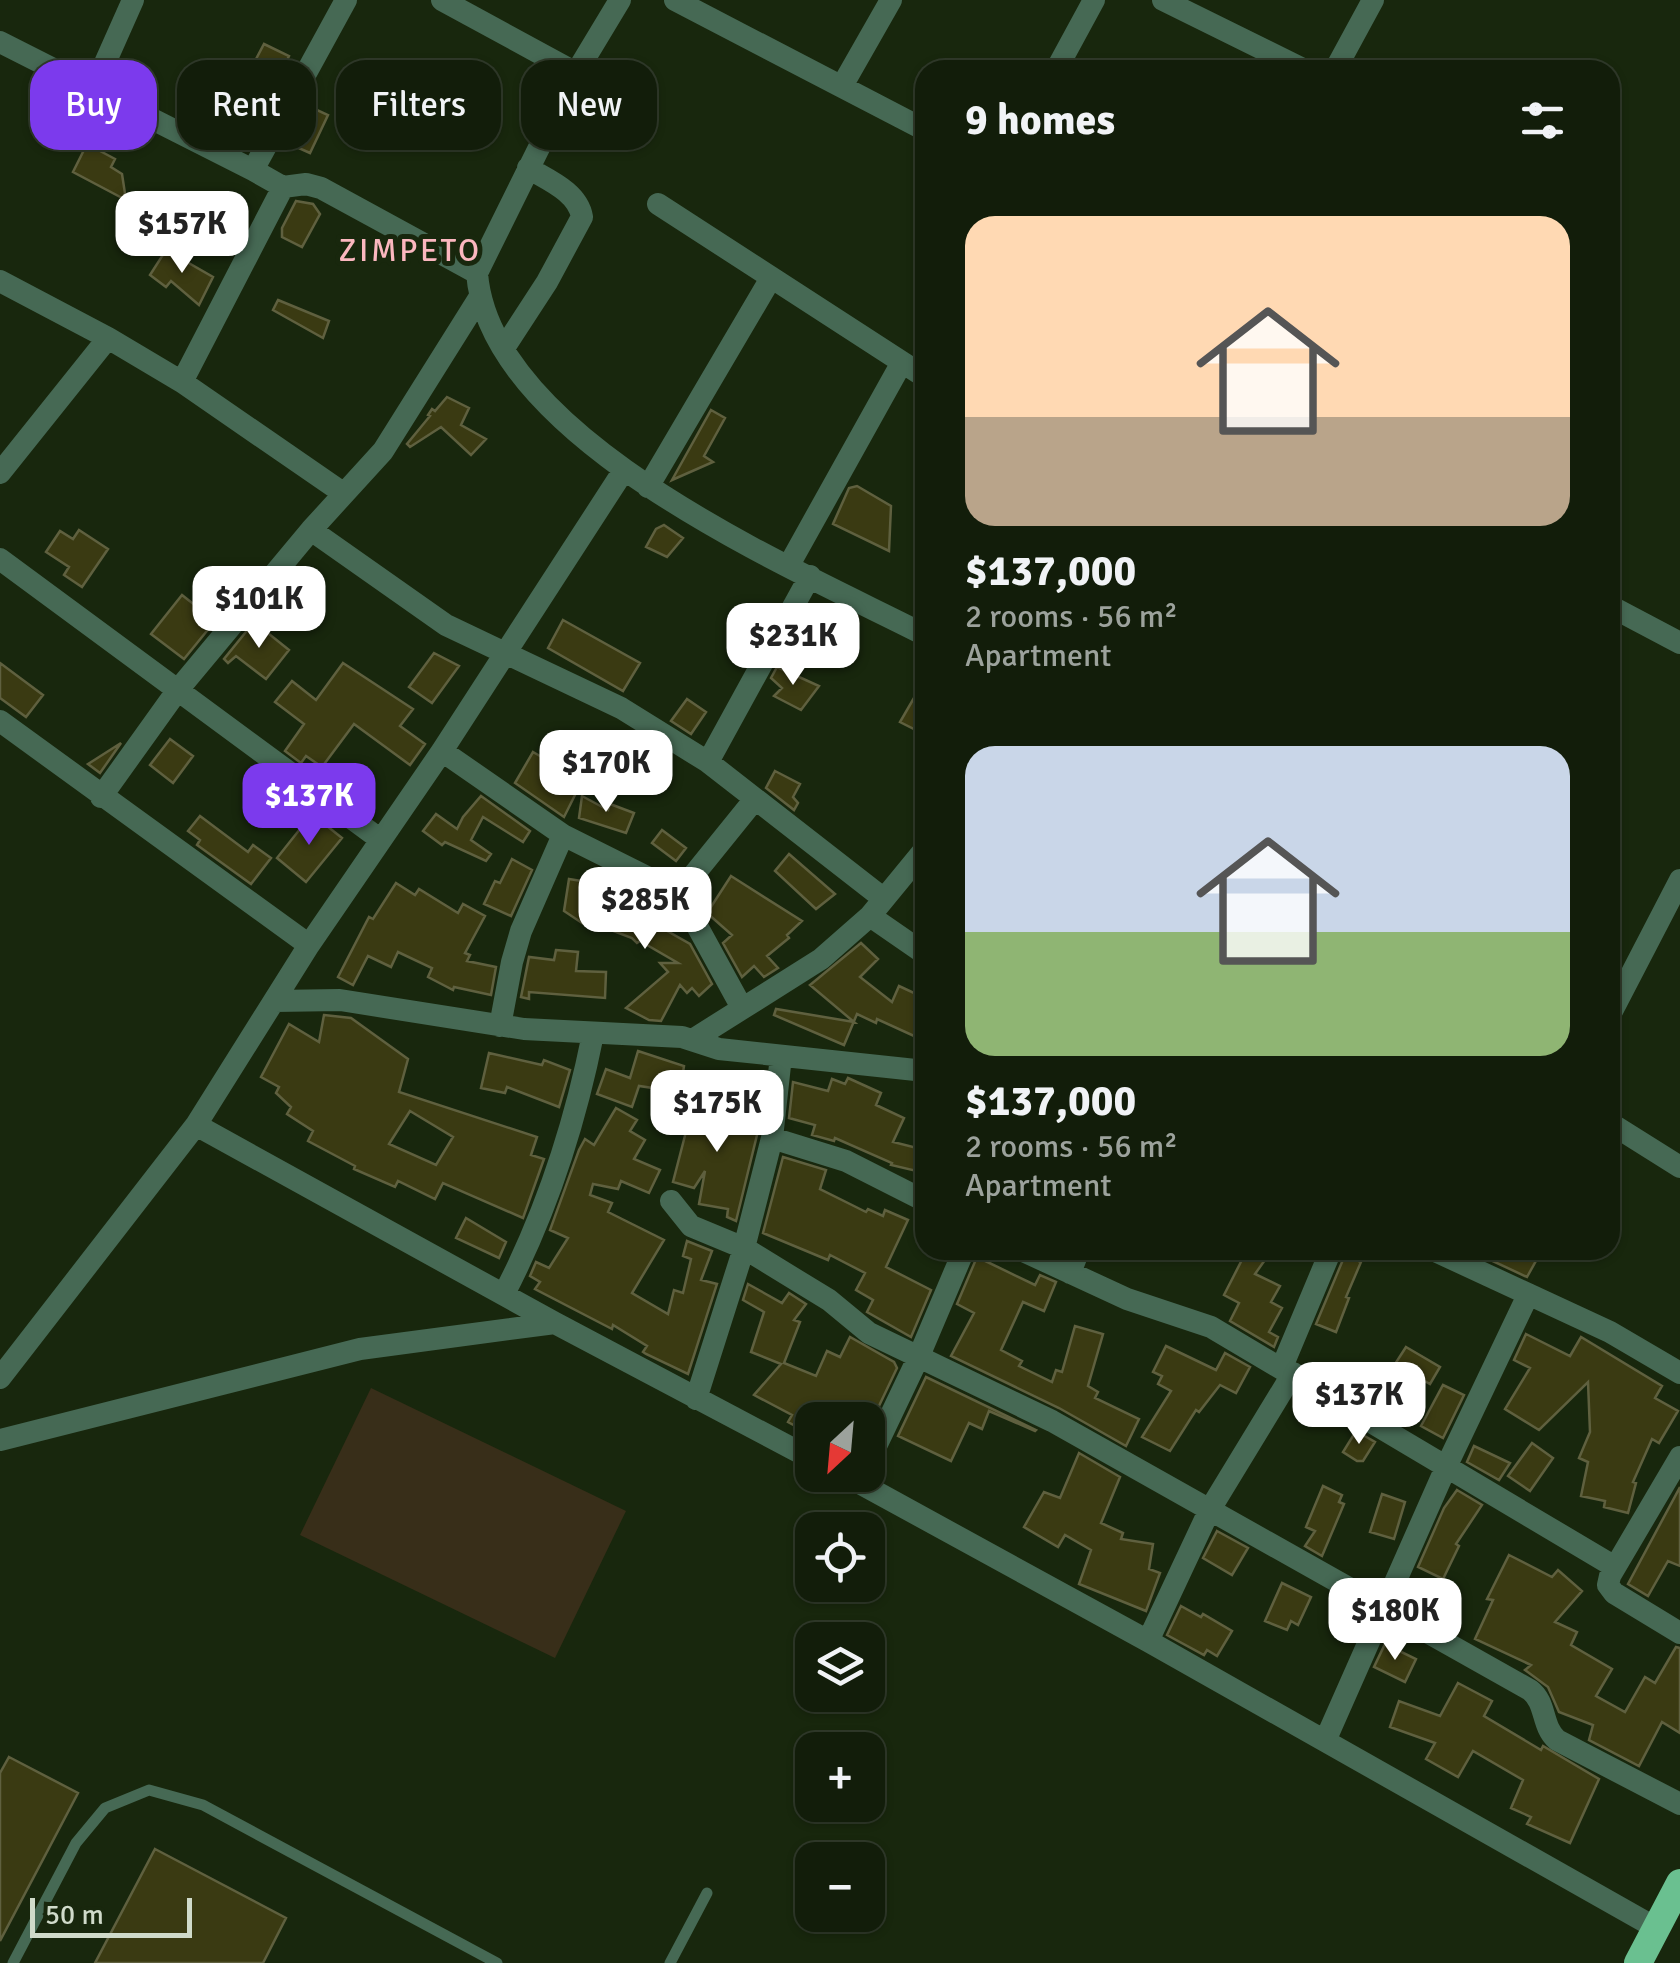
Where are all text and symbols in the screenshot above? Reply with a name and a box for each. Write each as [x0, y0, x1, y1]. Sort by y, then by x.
chip: Buy [30, 60, 157, 150]
chip: Rent [177, 60, 316, 150]
chip: Filters [336, 60, 501, 150]
chip: New [521, 60, 657, 150]
icon: filters [1515, 93, 1570, 148]
text: 9 homes [965, 95, 1115, 146]
pin: $157K [112, 191, 252, 276]
text: $157K [138, 204, 226, 243]
district label: ZIMPETO [339, 231, 481, 270]
icon: home [1178, 281, 1358, 461]
text: $137,000 [965, 546, 1136, 597]
pin: $101K [189, 566, 329, 651]
text: $101K [215, 579, 303, 618]
text: 2 rooms · 56 m² [965, 597, 1178, 636]
pin: $231K [723, 603, 863, 688]
text: $231K [749, 616, 837, 655]
text: Apartment [965, 636, 1112, 675]
pin: $170K [536, 730, 676, 815]
text: $170K [562, 743, 650, 782]
pin: $137K [239, 763, 379, 848]
text: $137K [265, 776, 353, 815]
icon: home [1178, 811, 1358, 991]
pin: $285K [575, 867, 715, 952]
text: $285K [601, 880, 689, 919]
pin: $175K [647, 1070, 787, 1155]
text: $137,000 [965, 1076, 1136, 1127]
text: $175K [673, 1083, 761, 1122]
text: 2 rooms · 56 m² [965, 1127, 1178, 1166]
text: Apartment [965, 1166, 1112, 1205]
pin: $137K [1289, 1362, 1429, 1447]
text: $137K [1315, 1375, 1403, 1414]
north arrow [795, 1402, 885, 1492]
map controls [795, 1402, 885, 1932]
button: locate [795, 1512, 885, 1602]
pin: $180K [1325, 1578, 1465, 1663]
text: $180K [1351, 1591, 1439, 1630]
button: layers [795, 1622, 885, 1712]
button: + [795, 1732, 885, 1822]
button: − [795, 1842, 885, 1932]
scale bar [30, 1893, 192, 1938]
text: 50 m [45, 1898, 104, 1932]

